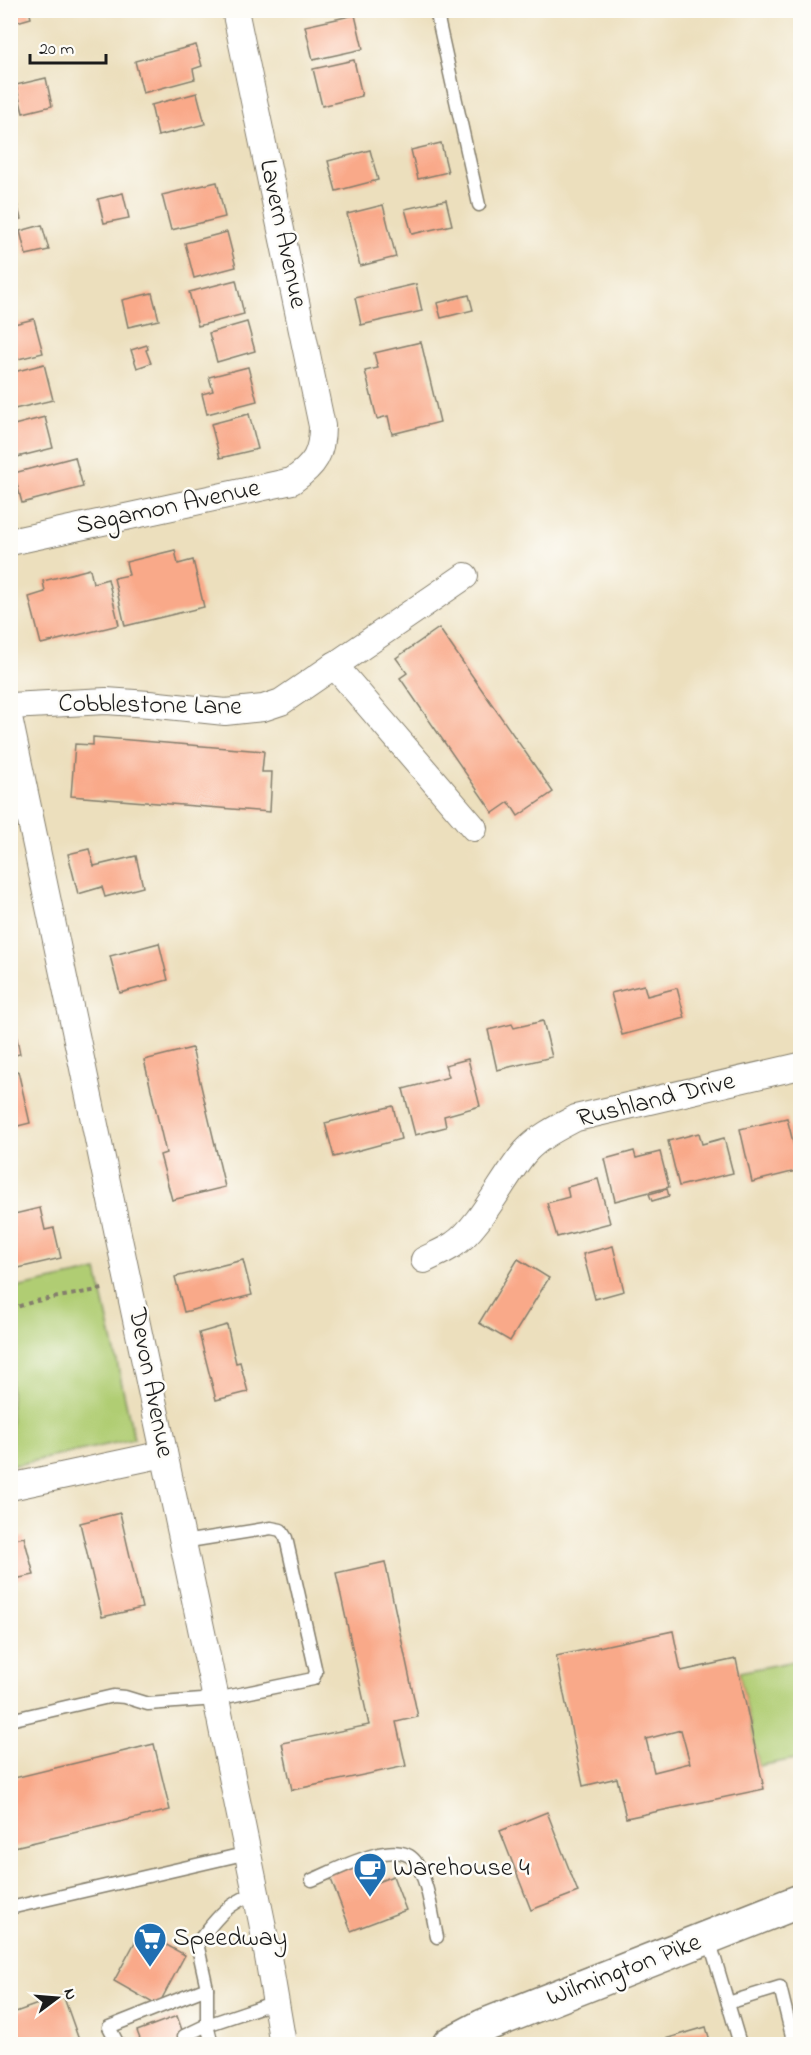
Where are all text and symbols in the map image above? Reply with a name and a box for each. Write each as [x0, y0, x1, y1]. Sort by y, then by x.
scale bar [30, 27, 106, 65]
text: 20 m [39, 37, 74, 63]
street label: Lavern Avenue [248, 156, 316, 312]
street label: Sagamon Avenue [72, 470, 264, 546]
street label: Cobblestone Lane [58, 685, 242, 727]
street label: Rushland Drive [573, 1063, 739, 1139]
street label: Devon Avenue [117, 1304, 183, 1461]
place label: Warehouse 4 [393, 1850, 530, 1888]
cafe icon: Warehouse 4 [352, 1851, 388, 1898]
place label: Speedway [173, 1920, 287, 1958]
supermarket icon: Speedway [132, 1921, 168, 1968]
street label: Wilmington Pike [541, 1924, 707, 2018]
north arrow [27, 1968, 87, 2028]
text: N [56, 1986, 83, 2003]

